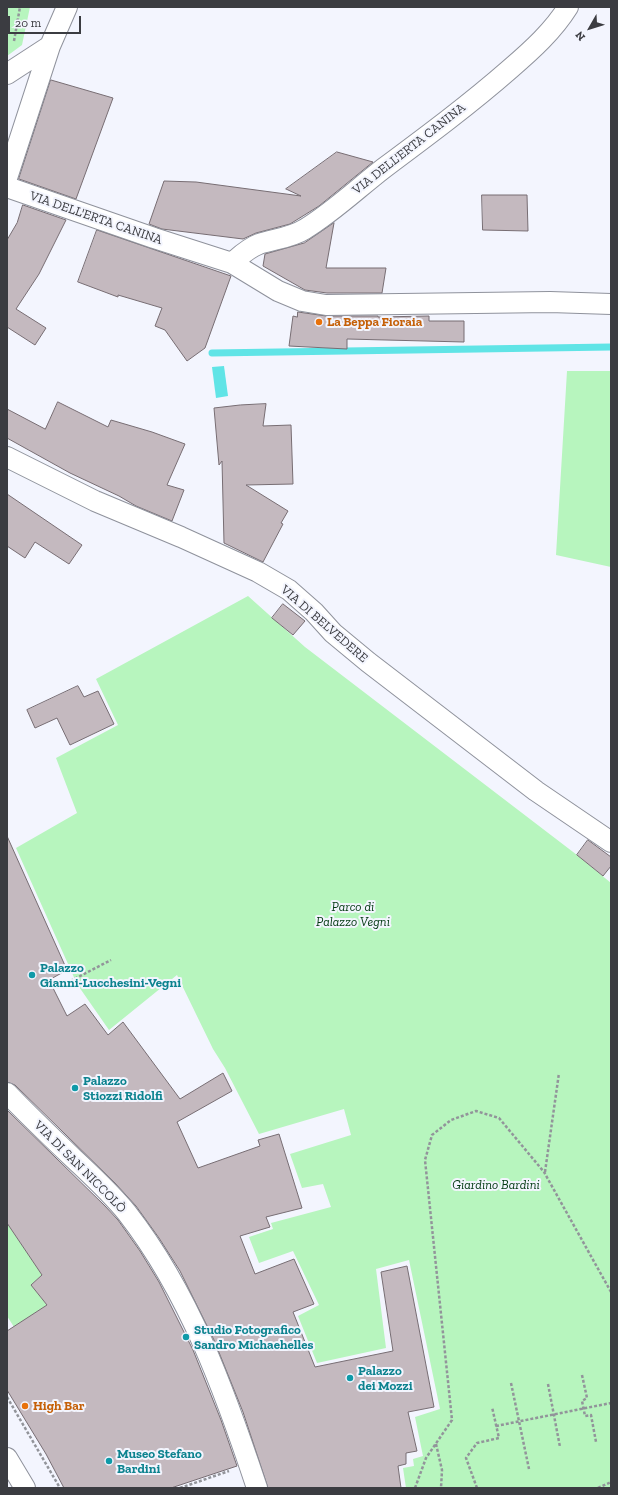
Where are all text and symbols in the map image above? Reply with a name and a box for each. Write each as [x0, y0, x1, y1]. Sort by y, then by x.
scale bar [10, 8, 83, 34]
north arrow [570, 8, 610, 48]
text: 20 m [15, 16, 41, 30]
text: N [573, 29, 588, 43]
street label: VIA DELL'ERTA CANINA [349, 100, 469, 198]
street label: VIA DELL'ERTA CANINA [28, 188, 164, 248]
place label: La Beppa Fioraia [327, 314, 422, 330]
marker: La Beppa Fioraia [314, 317, 324, 327]
street label: VIA DI BELVEDERE [277, 582, 371, 666]
park label: Parco di Palazzo Vegni [316, 899, 390, 930]
place label: Palazzo Gianni-Lucchesini-Vegni [40, 960, 181, 991]
marker: Palazzo Gianni-Lucchesini-Vegni [27, 970, 37, 980]
place label: Palazzo Stiozzi Ridolfi [83, 1073, 163, 1104]
marker: Palazzo Stiozzi Ridolfi [70, 1083, 80, 1093]
street label: VIA DI SAN NICCOLÒ [31, 1118, 129, 1216]
park label: Giardino Bardini [452, 1177, 540, 1193]
place label: Studio Fotografico Sandro Michaehelles [194, 1322, 313, 1353]
marker: Studio Fotografico Sandro Michaehelles [181, 1332, 191, 1342]
place label: Palazzo dei Mozzi [358, 1363, 413, 1394]
marker: Palazzo dei Mozzi [345, 1373, 355, 1383]
place label: High Bar [33, 1398, 84, 1414]
marker: High Bar [20, 1401, 30, 1411]
place label: Museo Stefano Bardini [117, 1446, 202, 1477]
marker: Museo Stefano Bardini [104, 1456, 114, 1466]

